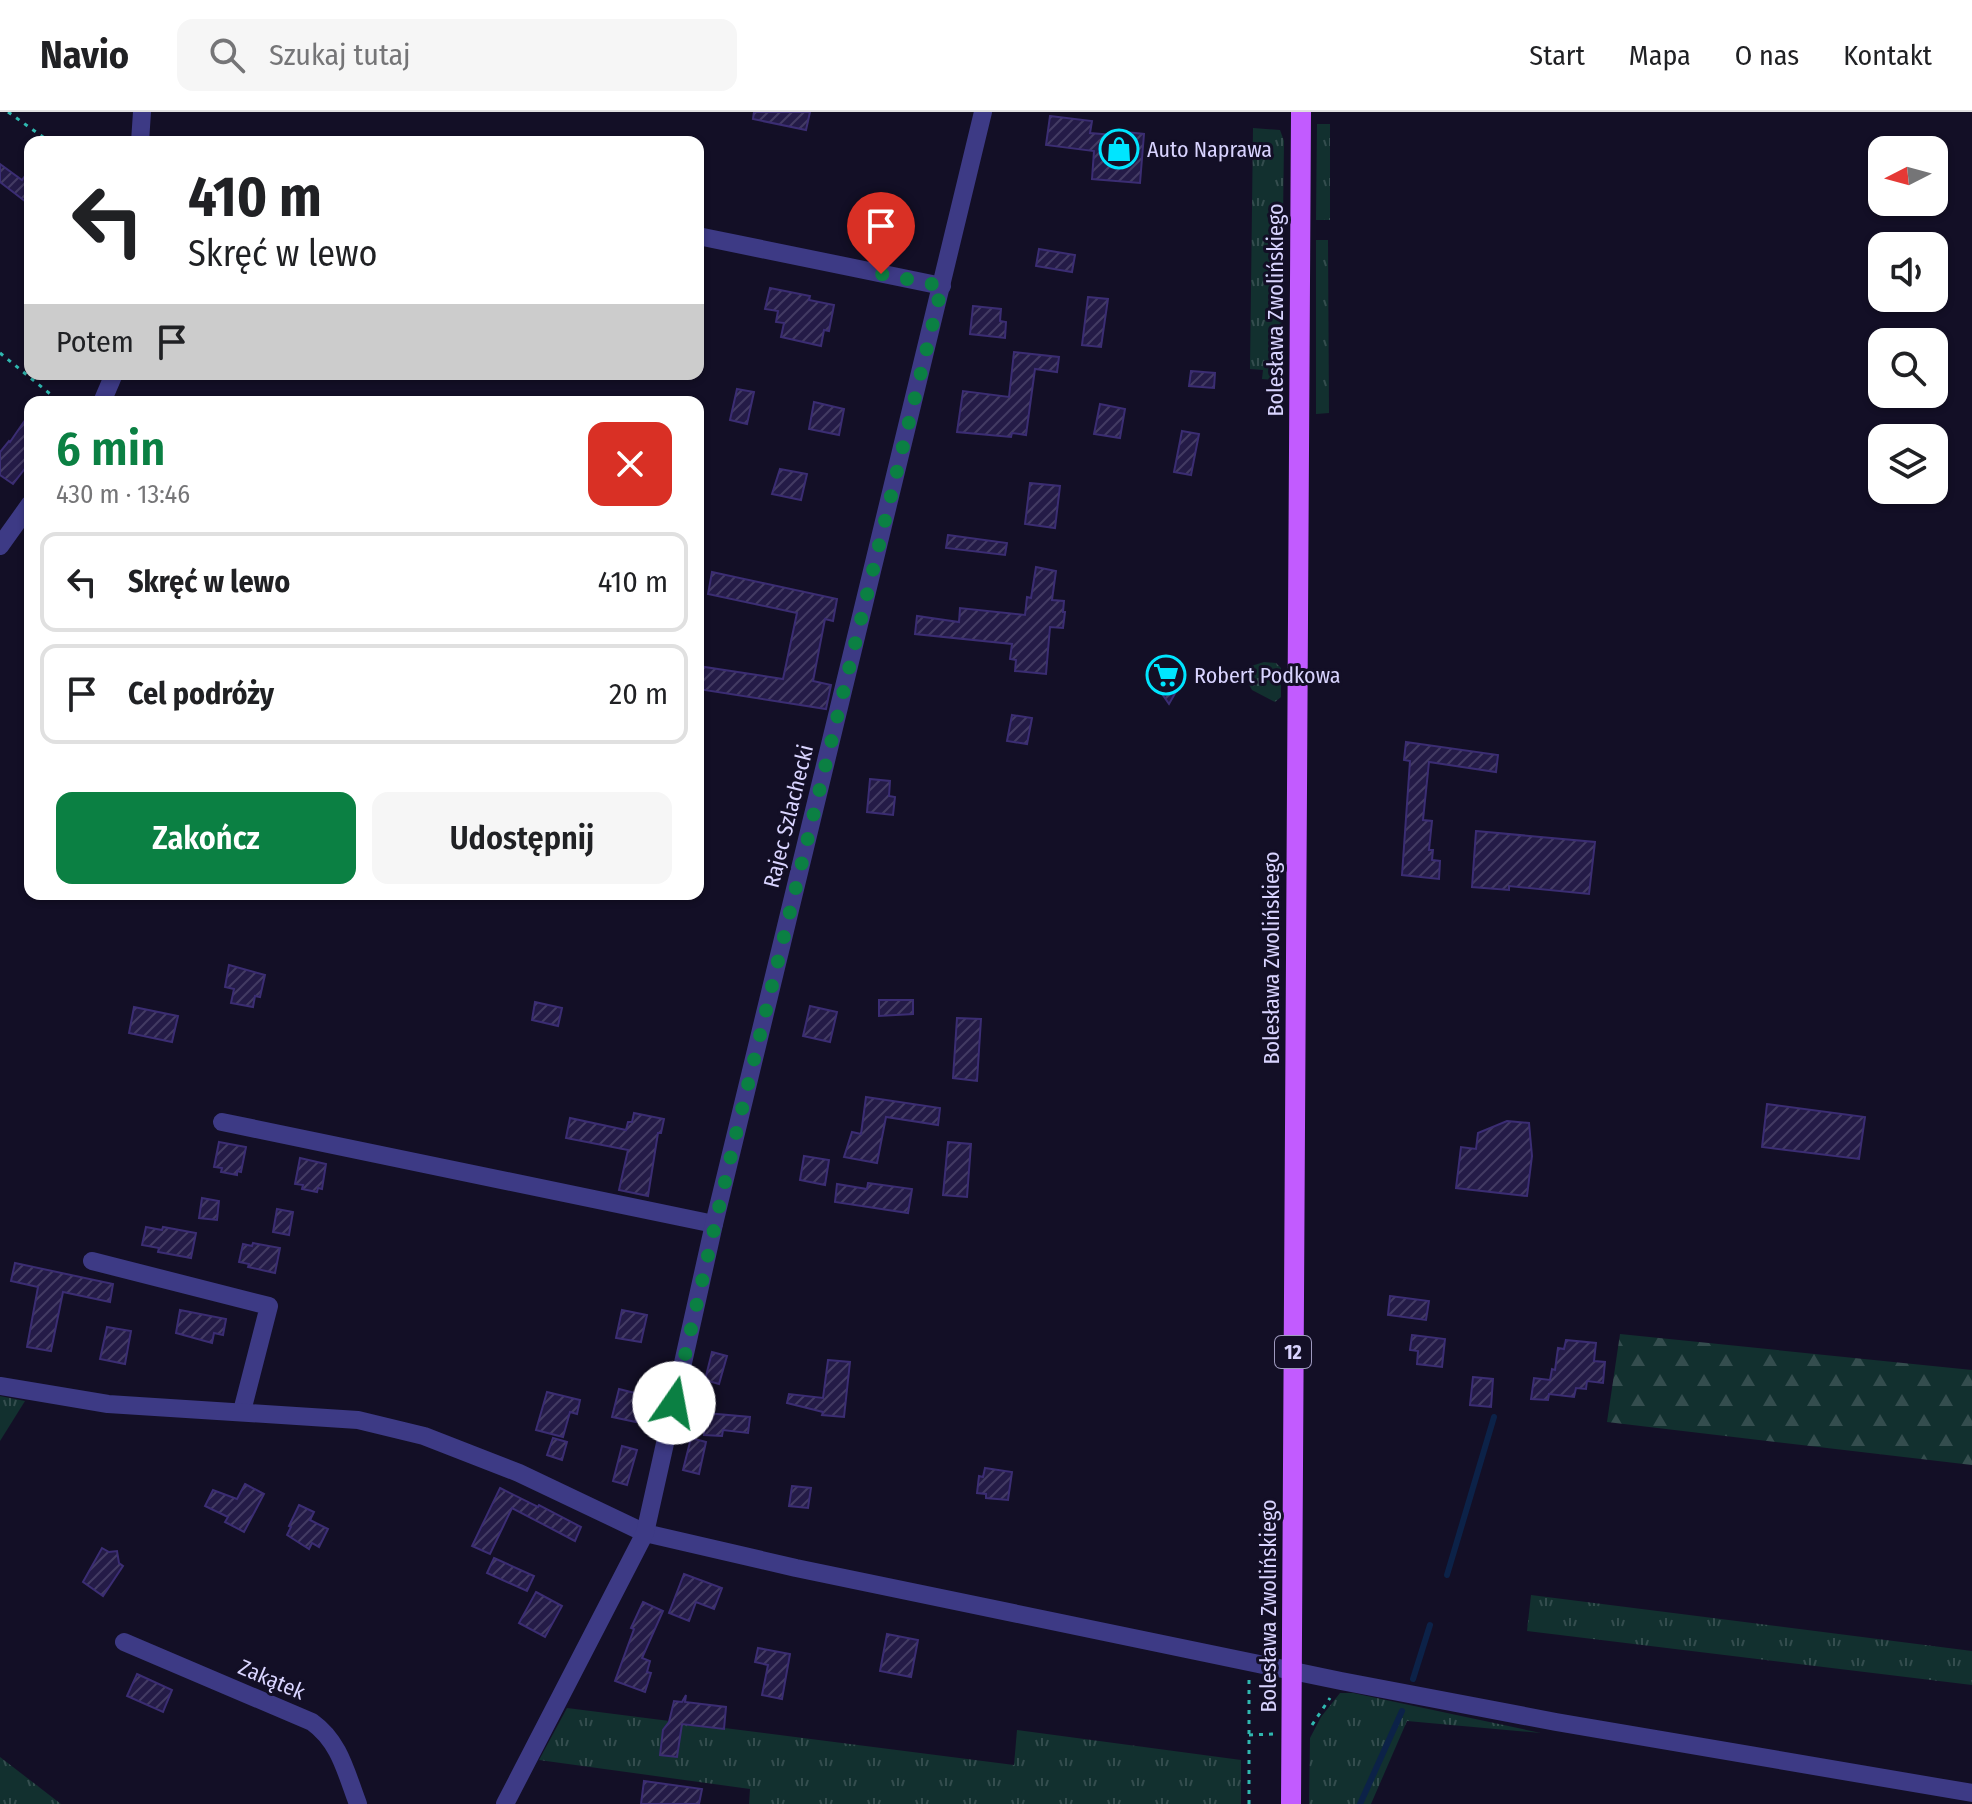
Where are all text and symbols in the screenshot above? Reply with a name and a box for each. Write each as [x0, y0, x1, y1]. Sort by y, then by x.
search box [177, 19, 737, 91]
text: Navio [40, 32, 129, 78]
icon: search [205, 33, 249, 77]
text: Szukaj tutaj [269, 37, 411, 73]
text: Start [1529, 39, 1585, 72]
text: Mapa [1629, 39, 1691, 72]
text: O nas [1735, 39, 1799, 72]
text: Kontakt [1843, 39, 1932, 72]
shop icon: Auto Naprawa [1098, 128, 1140, 170]
place label: Auto Naprawa [1147, 136, 1272, 163]
north arrow [1868, 136, 1948, 216]
map controls [1868, 136, 1948, 504]
text: 410 m [188, 164, 322, 231]
icon: left [56, 168, 160, 272]
pin [847, 192, 915, 274]
icon: arrive [859, 204, 903, 248]
street label: Bolesława Zwolińskiego [1262, 204, 1289, 416]
text: Skręć w lewo [188, 232, 378, 276]
button: sound [1868, 232, 1948, 312]
icon: arrive [150, 320, 194, 364]
text: Potem [56, 324, 134, 360]
button: search [1868, 328, 1948, 408]
text: 6 min [56, 420, 165, 478]
button: close [588, 422, 672, 506]
button: layers [1868, 424, 1948, 504]
text: 430 m · 13:46 [56, 479, 190, 510]
icon: left [60, 560, 104, 604]
text: Skręć w lewo [128, 564, 290, 600]
text: 410 m [598, 564, 668, 600]
supermarket icon: Robert Podkowa [1145, 654, 1187, 696]
place label: Robert Podkowa [1194, 662, 1341, 689]
icon: arrive [60, 672, 104, 716]
text: Cel podróży [128, 676, 274, 712]
text: 20 m [609, 676, 668, 712]
street label: Rajec Szlachecki [758, 742, 819, 890]
button: Zakończ [56, 792, 356, 884]
button: Udostępnij [372, 792, 672, 884]
street label: Bolesława Zwolińskiego [1258, 852, 1285, 1064]
road number: 12 [1275, 1336, 1311, 1368]
position arrow [632, 1361, 716, 1445]
street label: Bolesława Zwolińskiego [1255, 1500, 1282, 1712]
street label: Zakątek [235, 1653, 310, 1706]

